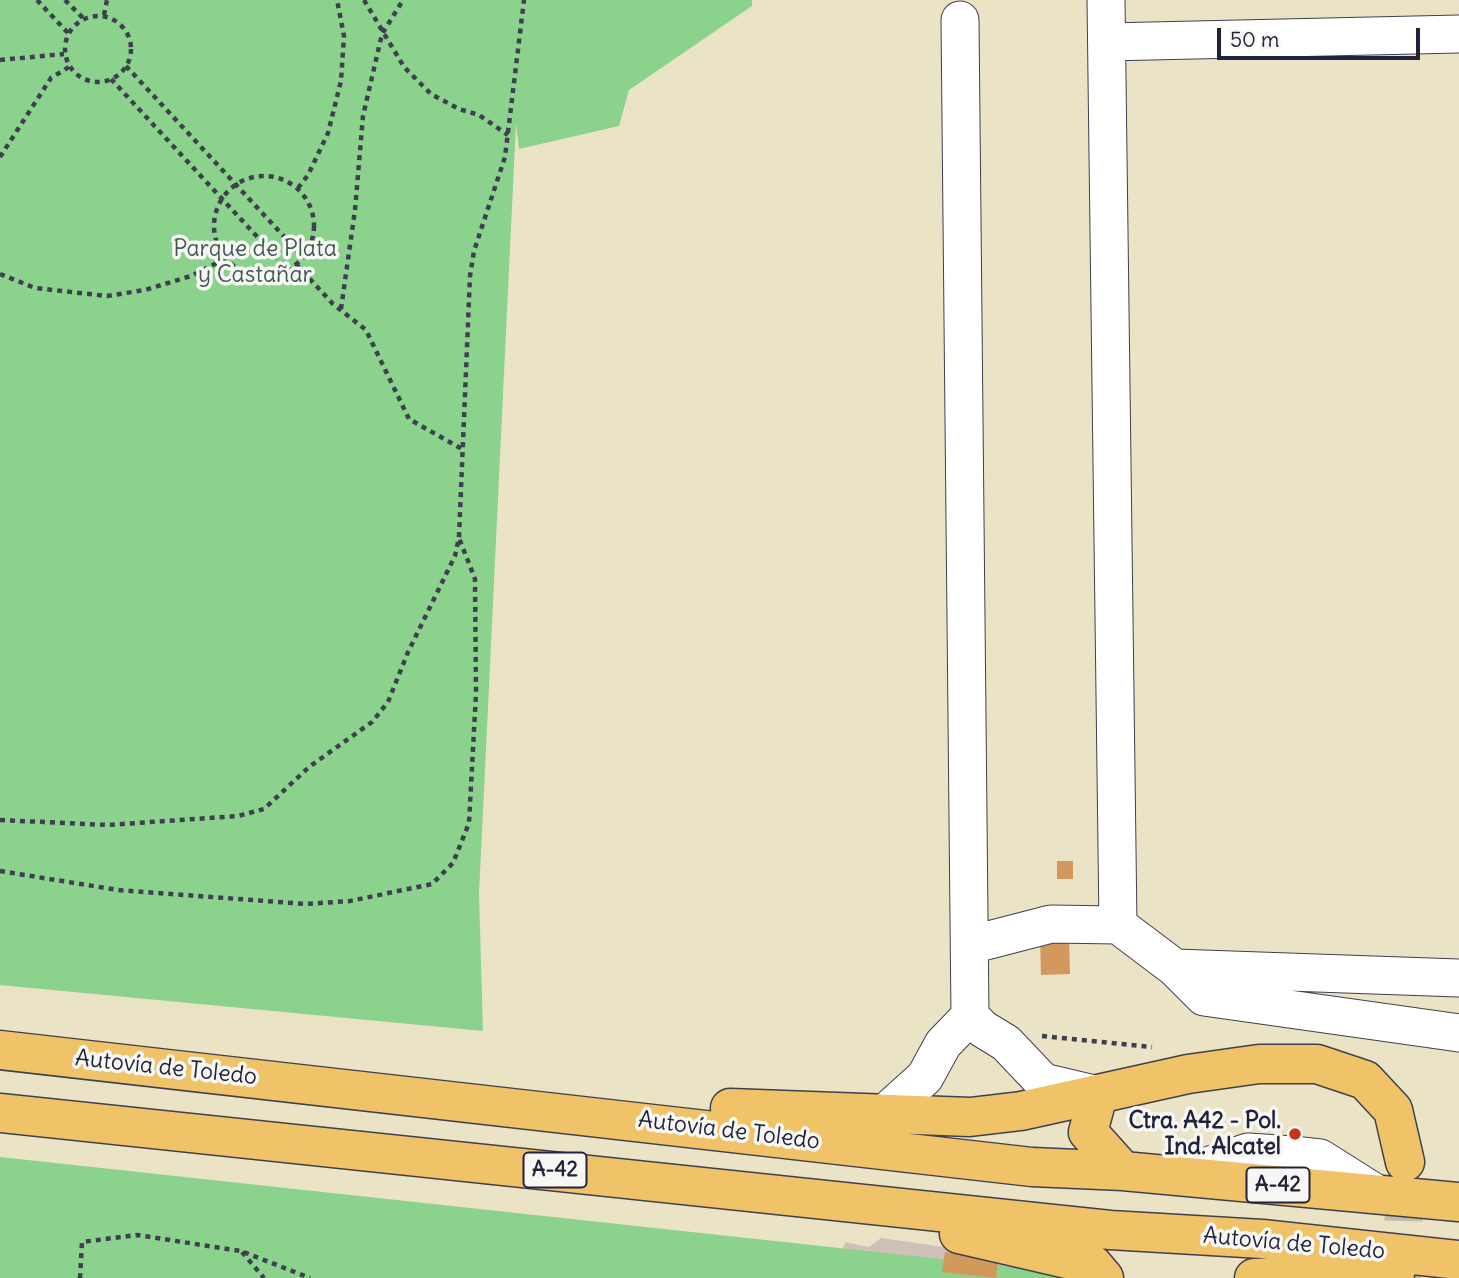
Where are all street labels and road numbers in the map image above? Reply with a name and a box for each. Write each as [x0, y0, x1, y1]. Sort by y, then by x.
street label: Autovía de Toledo [74, 1045, 258, 1091]
street label: Autovía de Toledo [637, 1106, 821, 1156]
road number: A-42 [524, 1152, 586, 1188]
road number: A-42 [1246, 1168, 1310, 1202]
street label: Autovía de Toledo [1202, 1222, 1386, 1266]

